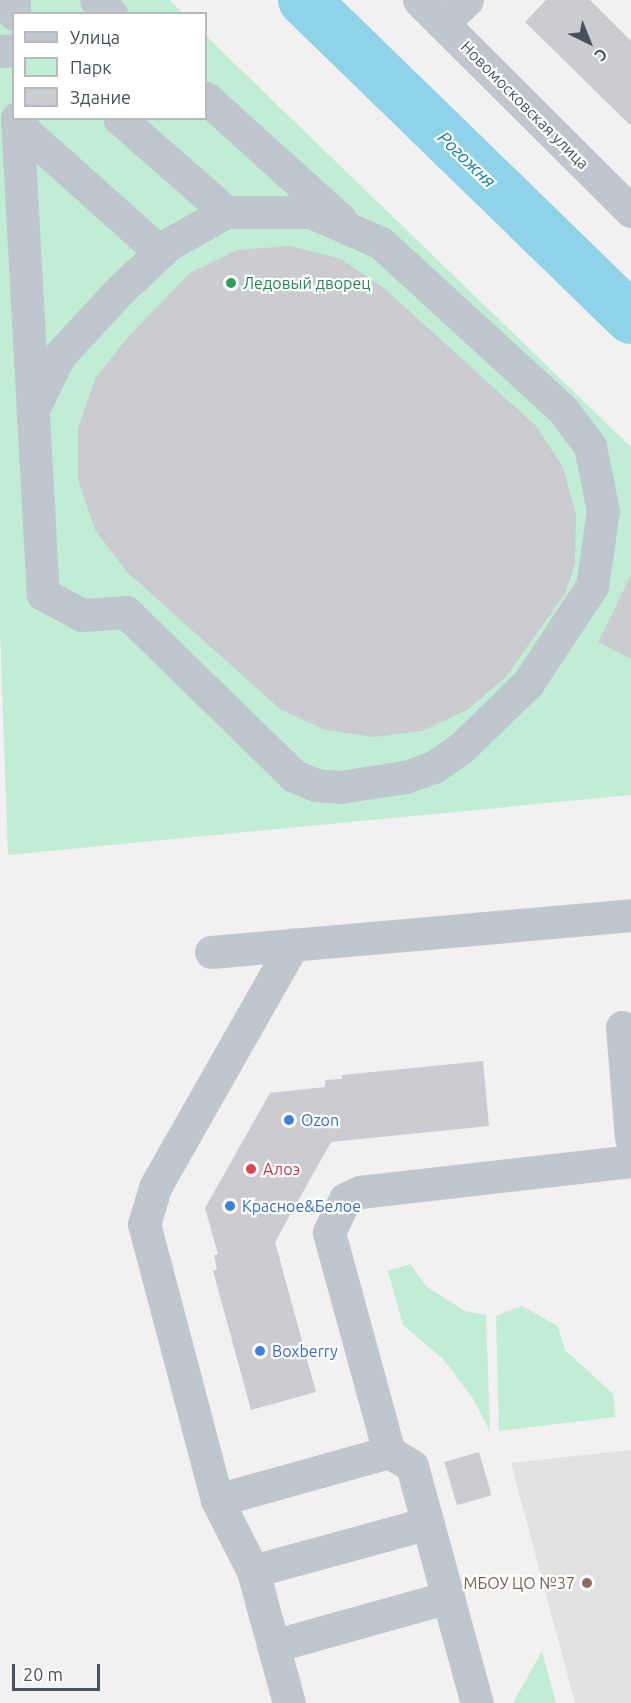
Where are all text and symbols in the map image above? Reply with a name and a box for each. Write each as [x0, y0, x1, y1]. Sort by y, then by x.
legend [12, 12, 207, 120]
north arrow [559, 12, 619, 72]
text: Улица [70, 27, 120, 47]
street label: Новомосковская улица [457, 37, 593, 173]
text: С [591, 45, 611, 65]
text: Парк [70, 57, 111, 77]
text: Здание [70, 87, 131, 107]
water label: Рогожня [434, 126, 500, 192]
place label: Ледовый дворец [243, 273, 371, 293]
marker: Ледовый дворец [224, 276, 238, 290]
place label: Ozon [301, 1110, 339, 1130]
marker: Ozon [282, 1113, 296, 1127]
place label: Алоэ [263, 1159, 300, 1179]
marker: Алоэ [244, 1162, 258, 1176]
place label: Красное&Белое [242, 1196, 361, 1216]
marker: Красное&Белое [223, 1199, 237, 1213]
place label: Boxberry [272, 1341, 338, 1361]
marker: Boxberry [253, 1344, 267, 1358]
place label: МБОУ ЦО №37 [464, 1573, 575, 1593]
marker: МБОУ ЦО №37 [580, 1576, 594, 1590]
scale bar [15, 1652, 104, 1690]
text: 20 m [23, 1664, 63, 1684]

